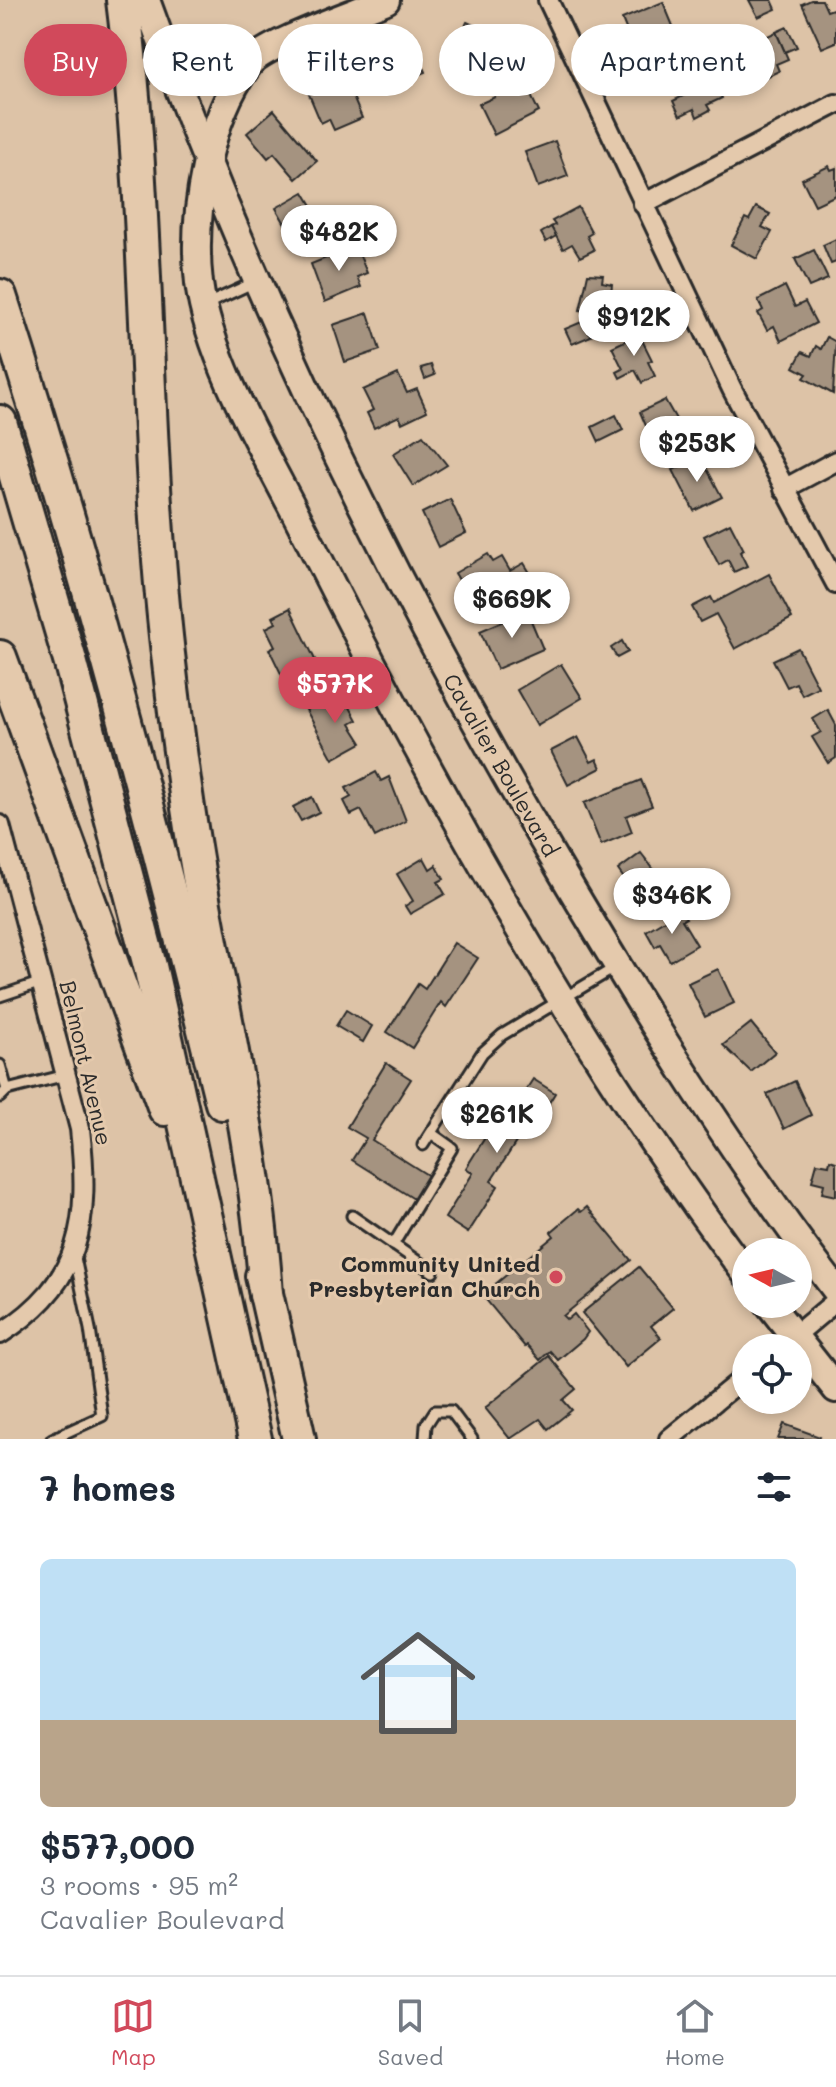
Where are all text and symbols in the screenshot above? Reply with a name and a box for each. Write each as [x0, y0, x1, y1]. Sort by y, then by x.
chip: Buy [24, 24, 127, 96]
chip: Rent [143, 24, 262, 96]
chip: Filters [278, 24, 423, 96]
chip: New [439, 24, 555, 96]
chip: Apartment [571, 24, 775, 96]
pin: $482K [283, 205, 395, 273]
text: $482K [299, 214, 379, 248]
pin: $912K [578, 290, 690, 358]
text: $912K [597, 299, 671, 333]
pin: $253K [641, 416, 753, 484]
text: $253K [658, 425, 736, 459]
pin: $669K [456, 572, 568, 640]
text: $669K [472, 581, 552, 615]
pin: $577K [279, 657, 391, 725]
text: $577K [296, 666, 374, 700]
street label: Cavalier Boulevard [437, 668, 566, 862]
pin: $346K [616, 868, 728, 936]
text: $346K [632, 877, 713, 911]
street label: Belmont Avenue [53, 978, 120, 1148]
pin: $261K [441, 1087, 553, 1155]
text: $261K [460, 1096, 534, 1130]
north arrow [732, 1238, 812, 1318]
map controls [732, 1238, 812, 1414]
place label: Community United Presbyterian Church [308, 1249, 540, 1303]
marker: Community United Presbyterian Church [547, 1268, 565, 1286]
button: locate [732, 1334, 812, 1414]
text: 7 homes [40, 1465, 176, 1510]
icon: filters [752, 1465, 796, 1509]
icon: home [346, 1611, 490, 1755]
text: $577,000 [40, 1823, 195, 1868]
text: 3 rooms · 95 m² [40, 1868, 238, 1902]
text: Cavalier Boulevard [40, 1902, 285, 1936]
tab: Map [111, 1994, 156, 2071]
tab: Saved [378, 1994, 443, 2071]
tab: Home [665, 1994, 725, 2071]

